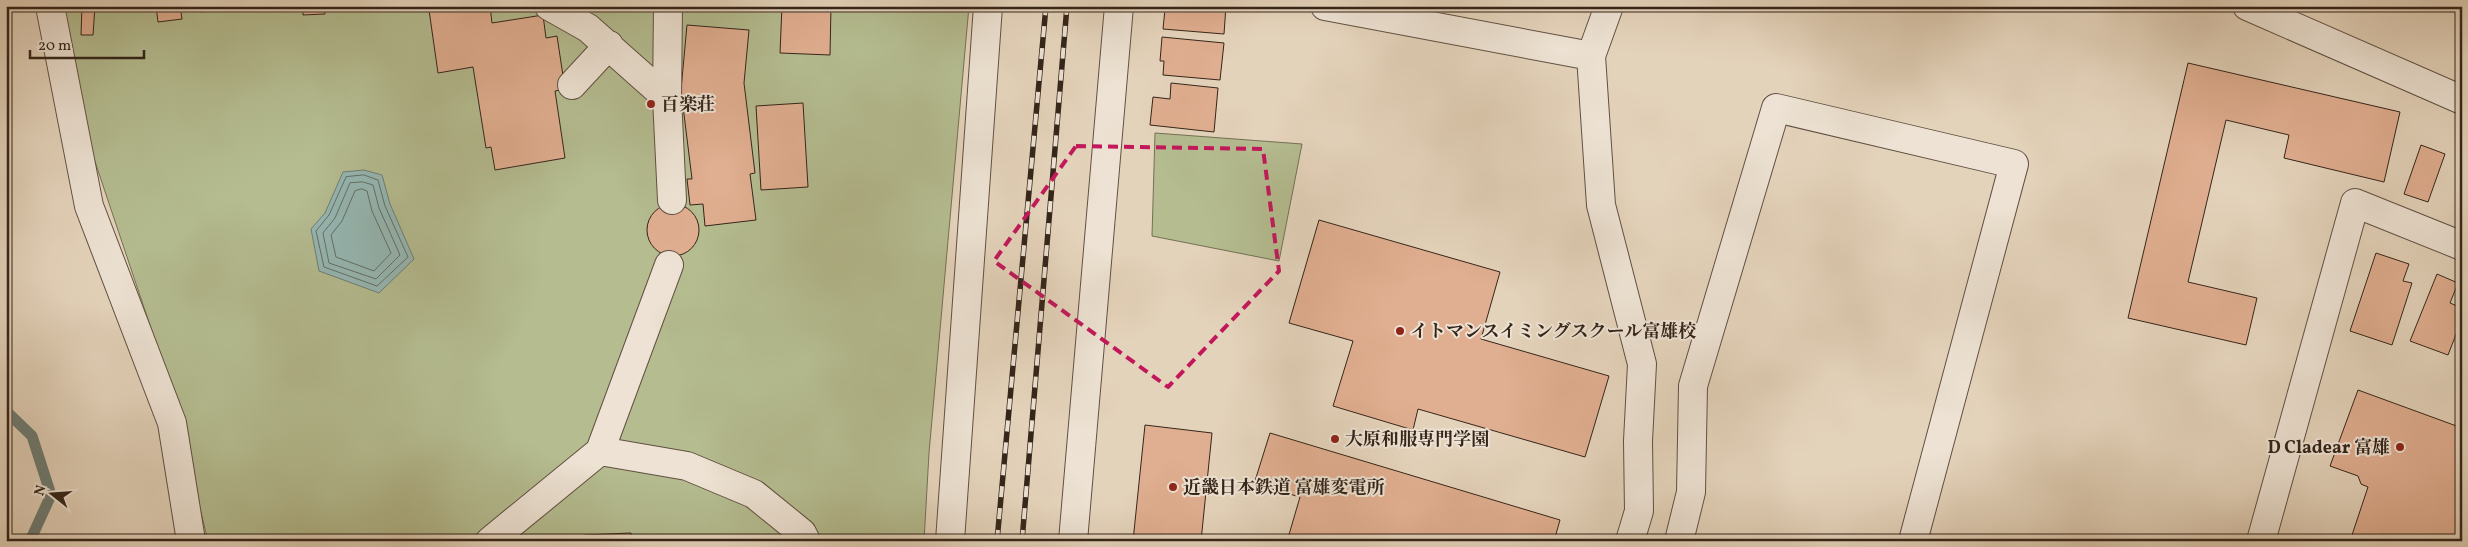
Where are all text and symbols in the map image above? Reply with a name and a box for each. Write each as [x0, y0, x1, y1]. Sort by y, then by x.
scale bar [30, 28, 144, 60]
text: 20 m [38, 36, 71, 57]
place label: 百楽荘 [661, 93, 715, 118]
marker: 百楽荘 [645, 98, 657, 110]
place label: イトマンスイミングスクール富雄校 [1410, 320, 1696, 345]
marker: イトマンスイミングスクール富雄校 [1394, 325, 1406, 337]
place label: 大原和服専門学園 [1345, 428, 1489, 453]
marker: 大原和服専門学園 [1329, 433, 1341, 445]
place label: D Cladear 富雄 [2268, 436, 2390, 461]
marker: D Cladear 富雄 [2394, 441, 2406, 453]
north arrow [28, 470, 78, 520]
place label: 近畿日本鉄道 富雄変電所 [1183, 476, 1385, 501]
marker: 近畿日本鉄道 富雄変電所 [1167, 481, 1179, 493]
text: N [30, 483, 52, 498]

